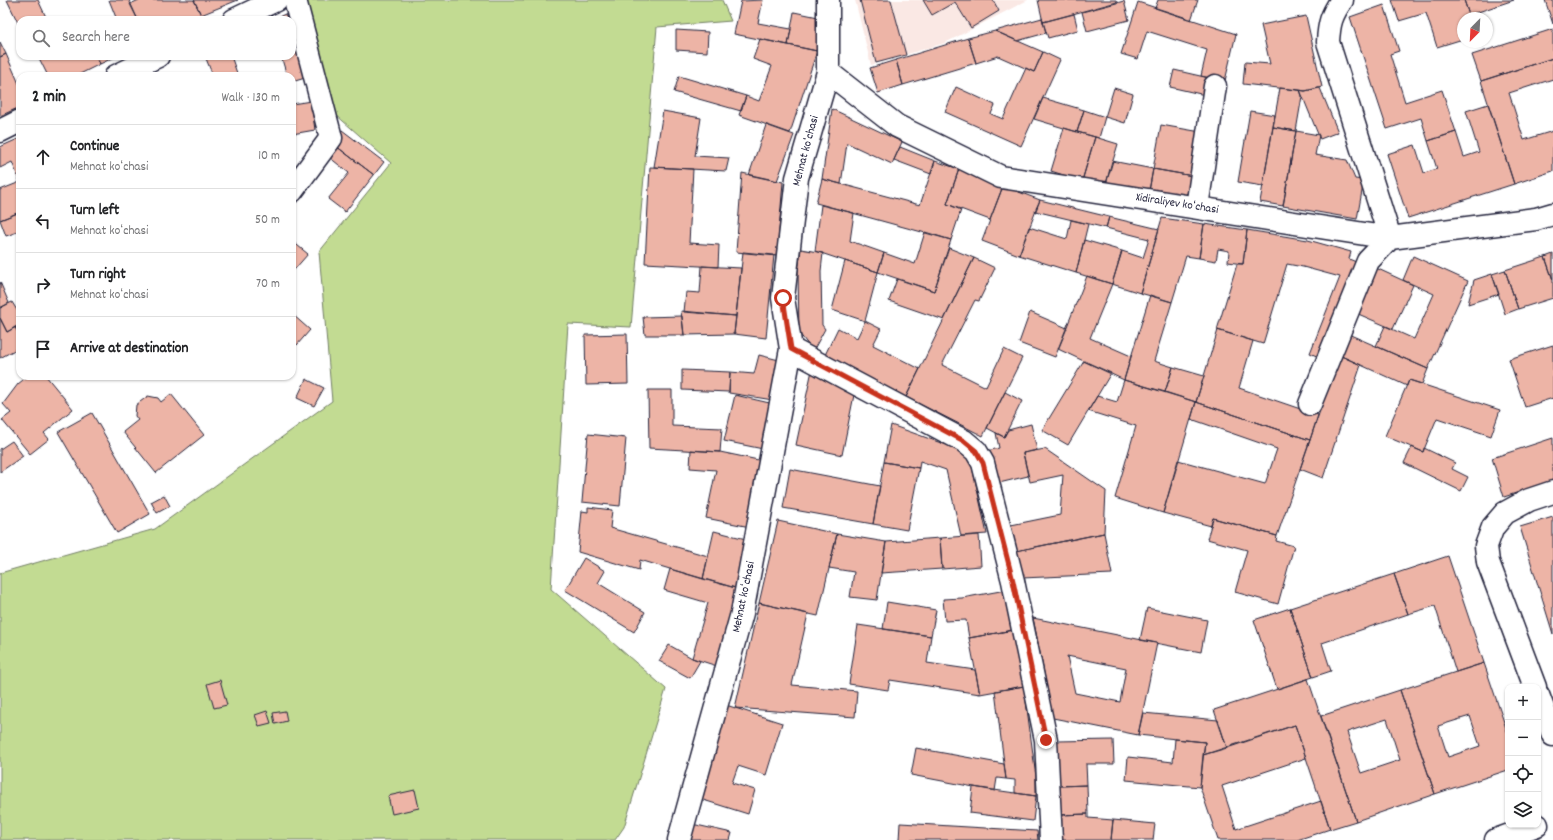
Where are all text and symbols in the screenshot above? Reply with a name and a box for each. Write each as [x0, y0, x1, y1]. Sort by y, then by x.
north arrow [1457, 12, 1493, 48]
search box [16, 16, 296, 60]
icon: search [30, 27, 52, 49]
text: Search here [62, 27, 130, 49]
text: 2 min [32, 86, 66, 110]
text: Walk · 130 m [221, 89, 280, 108]
street label: Mehnat koʻchasi [788, 114, 824, 188]
text: Continue [70, 136, 119, 158]
icon: ahead [32, 146, 54, 168]
text: 10 m [258, 147, 280, 166]
text: Mehnat koʻchasi [70, 158, 148, 177]
street label: Xidiraliyev koʻchasi [1134, 189, 1220, 219]
text: Turn left [70, 200, 119, 222]
icon: left [32, 210, 54, 232]
text: 50 m [255, 211, 280, 230]
text: Mehnat koʻchasi [70, 222, 148, 241]
text: Turn right [70, 264, 126, 286]
icon: right [32, 274, 54, 296]
text: 70 m [256, 275, 280, 294]
text: Mehnat koʻchasi [70, 286, 148, 305]
route start [774, 289, 792, 307]
icon: arrive [32, 338, 54, 360]
text: Arrive at destination [70, 338, 188, 360]
street label: Mehnat koʻchasi [728, 560, 760, 634]
map controls [1505, 684, 1541, 828]
button: + [1505, 684, 1541, 720]
button: − [1505, 720, 1541, 756]
route end [1037, 731, 1055, 749]
button: locate [1505, 756, 1541, 792]
button: layers [1505, 792, 1541, 828]

